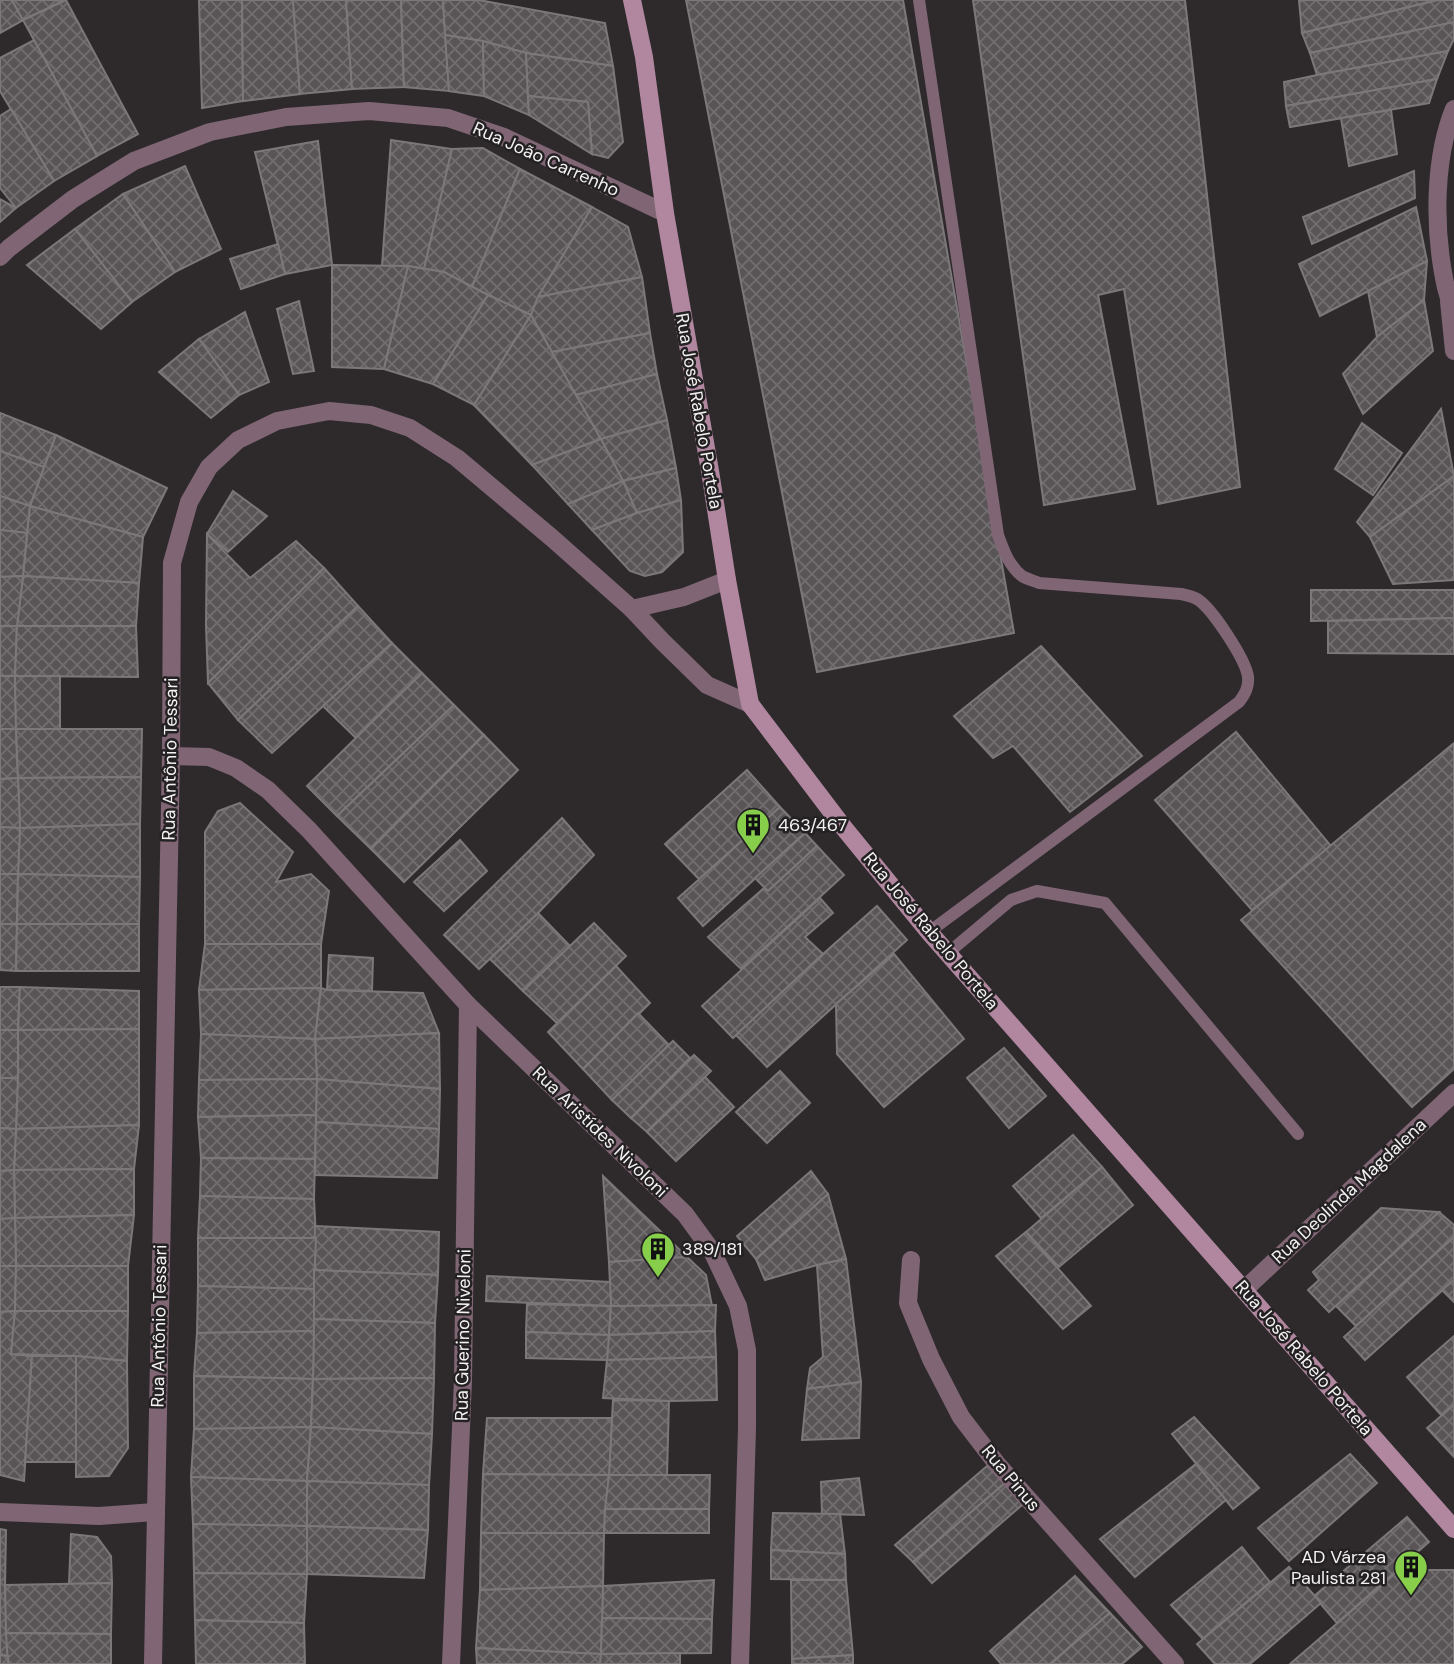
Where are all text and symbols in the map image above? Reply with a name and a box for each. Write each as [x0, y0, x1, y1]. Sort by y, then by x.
street label: Rua João Carrenho [469, 116, 623, 202]
street label: Rua José Rabelo Portela [670, 311, 728, 511]
street label: Rua Antônio Tessari [157, 677, 183, 841]
building icon: 463/467 [734, 806, 772, 855]
place label: 463/467 [778, 813, 847, 837]
street label: Rua José Rabelo Portela [858, 847, 1004, 1015]
street label: Rua Aristídes Nivoloni [527, 1061, 673, 1203]
street label: Rua Deolinda Magdalena [1266, 1113, 1432, 1269]
building icon: 389/181 [639, 1230, 677, 1279]
place label: 389/181 [682, 1237, 742, 1261]
street label: Rua Antônio Tessari [146, 1244, 172, 1408]
street label: Rua Guerino Niveloni [450, 1249, 476, 1421]
street label: Rua José Rabelo Portela [1230, 1275, 1378, 1441]
street label: Rua Pinus [976, 1440, 1046, 1516]
place label: AD Várzea Paulista 281 [1291, 1545, 1386, 1590]
building icon: AD Várzea Paulista 281 [1392, 1548, 1430, 1597]

